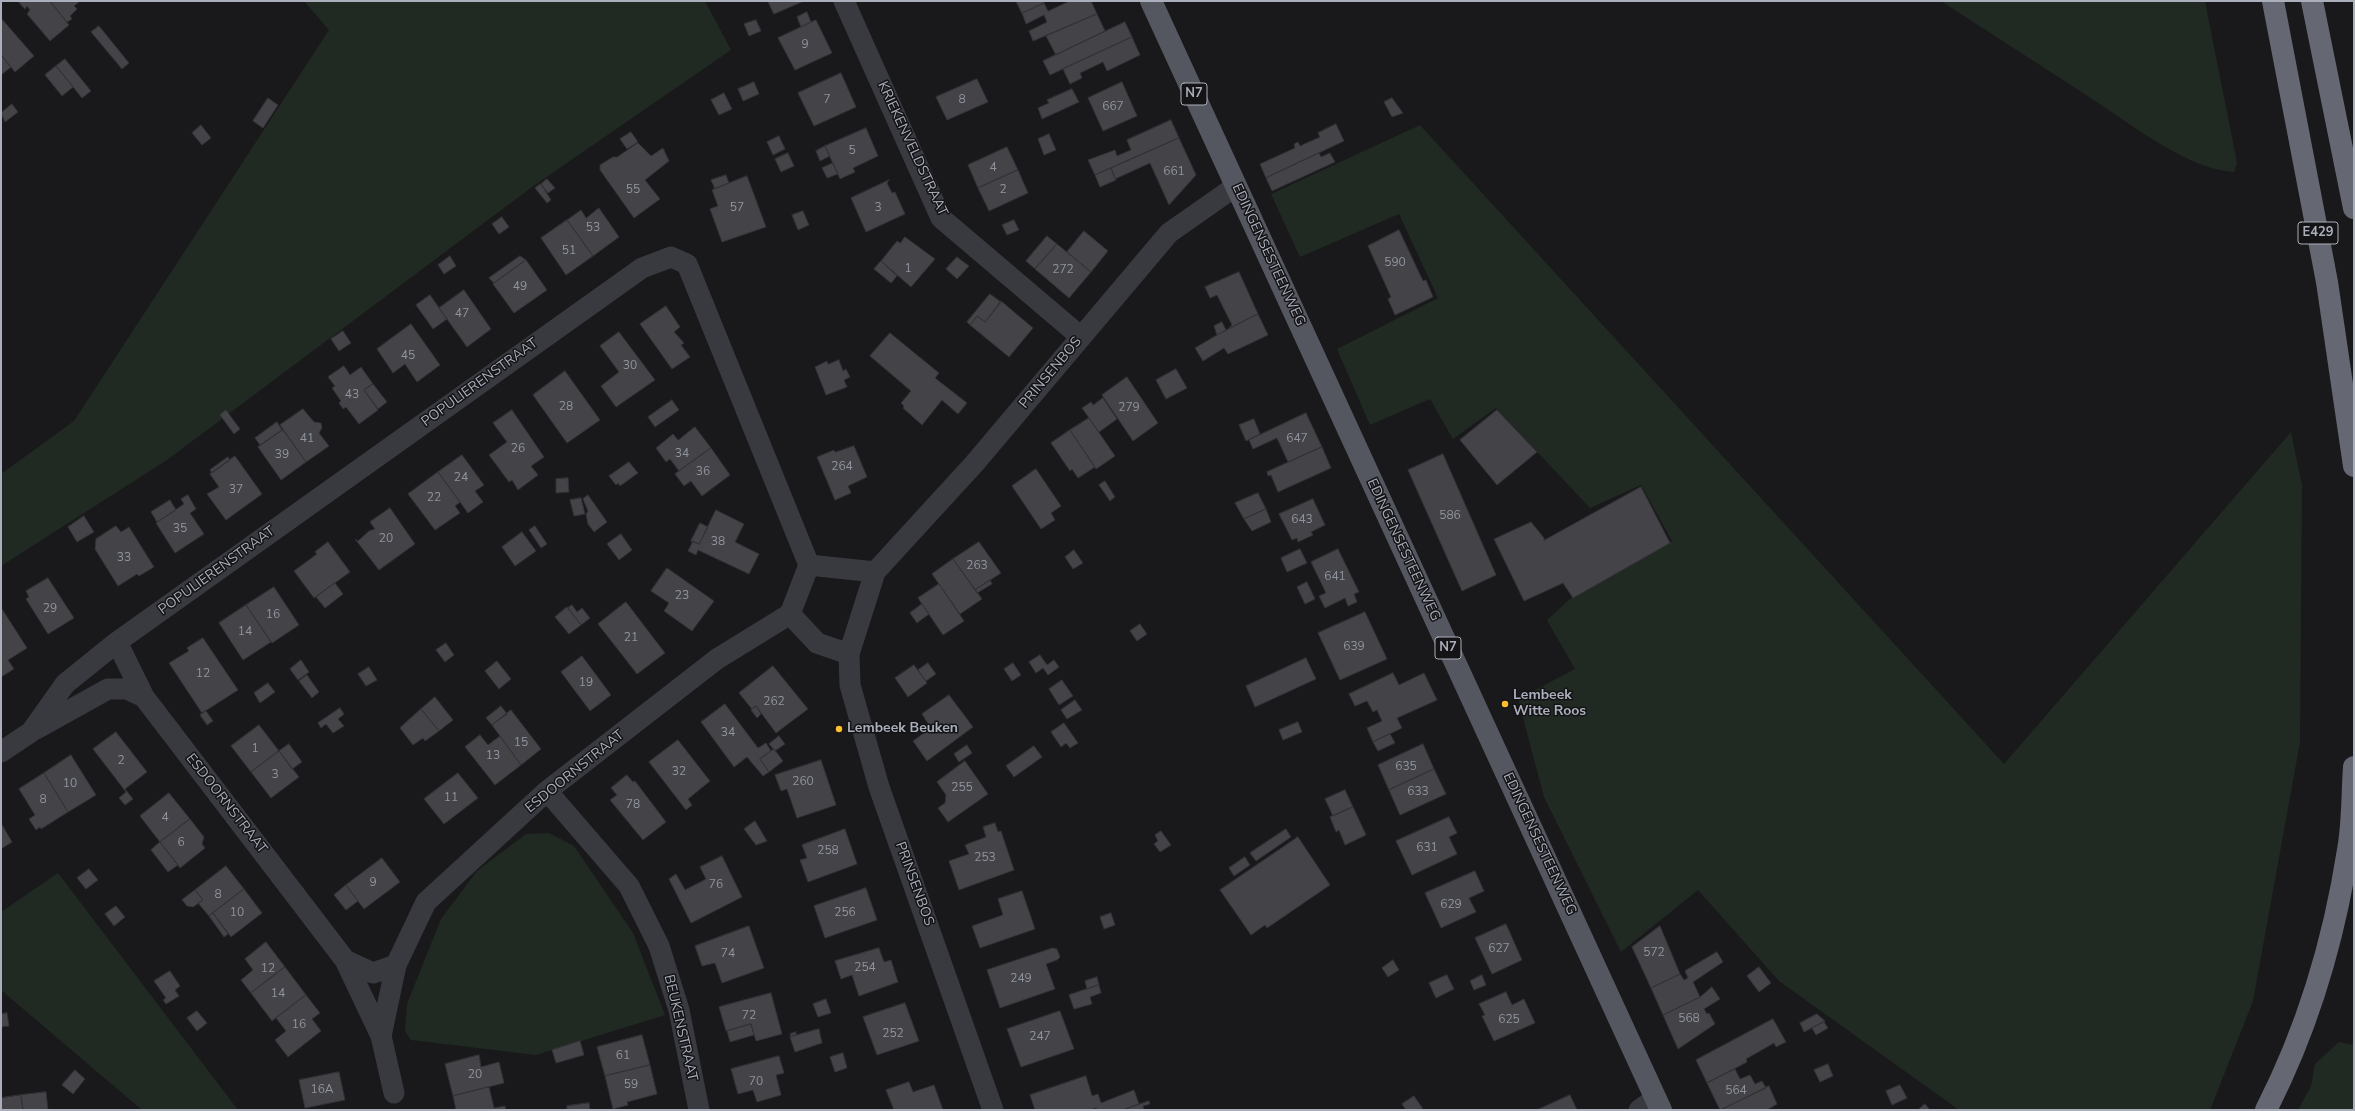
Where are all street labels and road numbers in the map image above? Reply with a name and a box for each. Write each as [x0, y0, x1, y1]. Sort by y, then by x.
street label: KRIEKENVELDSTRAAT [873, 79, 951, 219]
road number: N7 [1181, 83, 1207, 105]
street label: EDINGENSESTEENWEG [1228, 181, 1308, 329]
road number: E429 [2298, 222, 2338, 244]
street label: PRINSENBOS [1016, 334, 1086, 412]
street label: POPULIERENSTRAAT [419, 335, 541, 431]
street label: EDINGENSESTEENWEG [1363, 476, 1443, 624]
street label: POPULIERENSTRAAT [156, 523, 278, 619]
road number: N7 [1435, 637, 1461, 659]
street label: ESDOORNSTRAAT [522, 727, 628, 817]
street label: ESDOORNSTRAAT [182, 751, 270, 857]
street label: EDINGENSESTEENWEG [1499, 770, 1579, 918]
street label: PRINSENBOS [891, 840, 937, 928]
street label: BEUKENSTRAAT [660, 973, 700, 1083]

